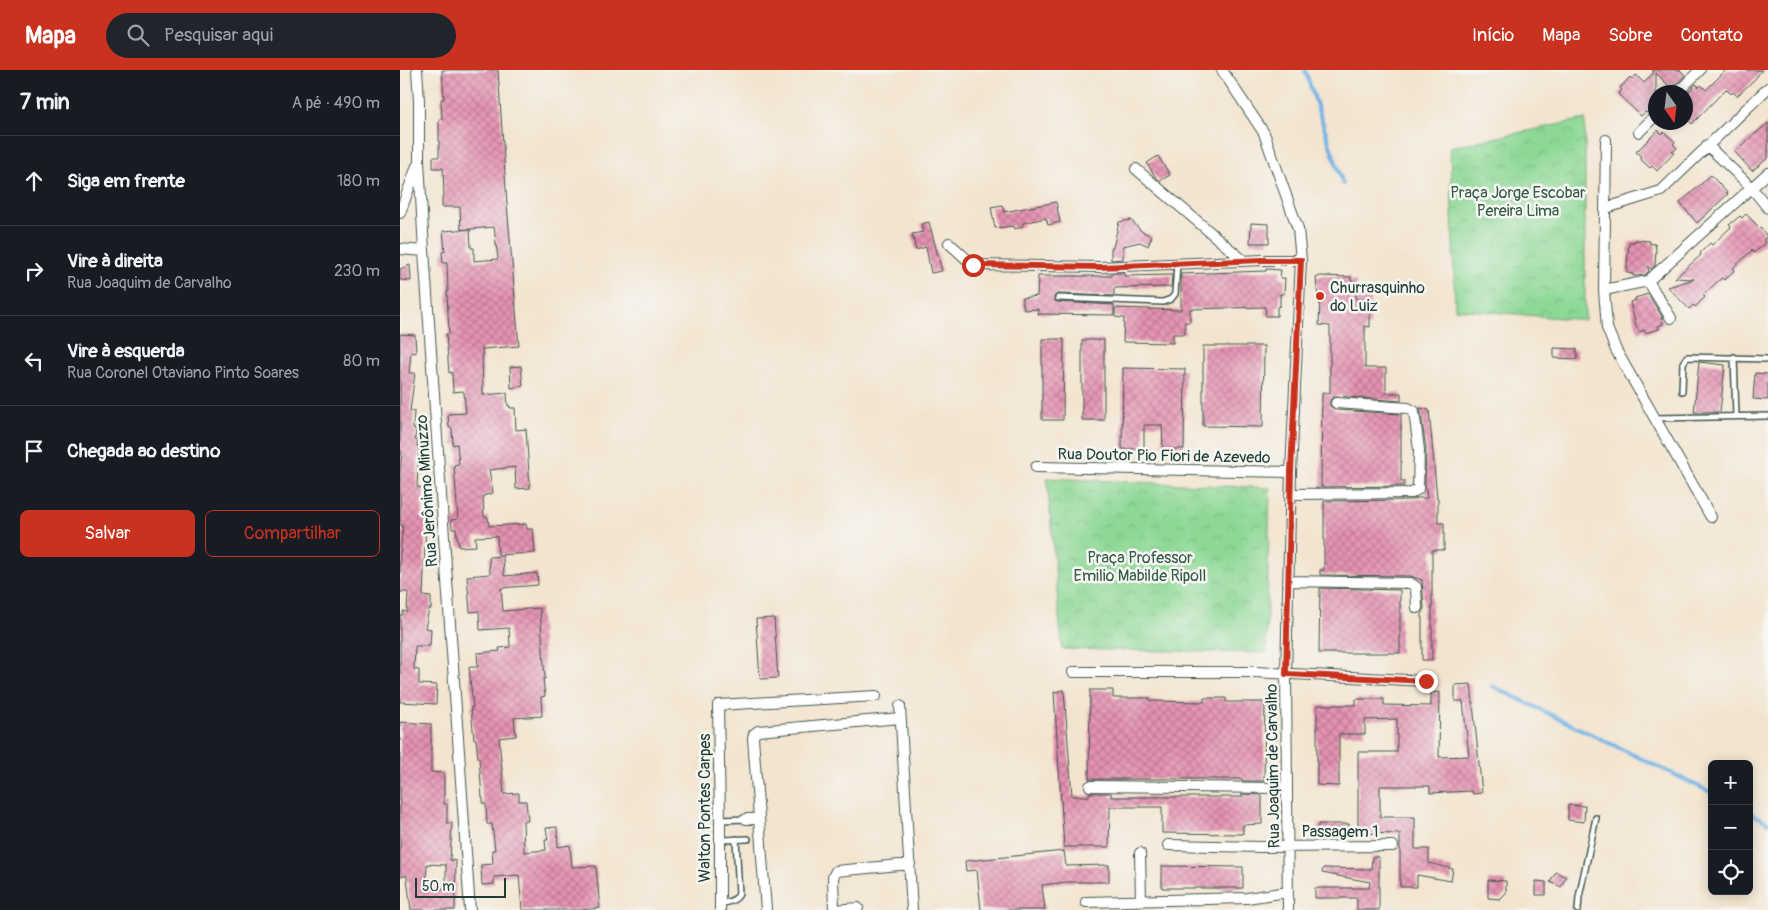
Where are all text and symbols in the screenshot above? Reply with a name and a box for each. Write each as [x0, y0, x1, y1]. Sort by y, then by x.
search box [106, 13, 456, 58]
text: Mapa [25, 21, 76, 50]
icon: search [124, 21, 152, 49]
text: Pesquisar aqui [164, 23, 273, 47]
text: Início [1472, 24, 1514, 47]
text: Mapa [1542, 24, 1580, 47]
text: Sobre [1608, 24, 1652, 47]
text: Contato [1680, 24, 1743, 47]
north arrow [1648, 85, 1693, 130]
text: 7 min [20, 89, 70, 116]
text: A pé · 490 m [292, 93, 380, 113]
icon: ahead [20, 167, 48, 195]
text: Siga em frente [67, 169, 185, 193]
text: 180 m [337, 171, 380, 191]
park label: Praça Jorge Escobar Pereira Lima [1450, 183, 1586, 221]
text: Vire à direita [67, 249, 163, 273]
route start [962, 254, 985, 277]
icon: right [20, 257, 48, 285]
text: 230 m [334, 261, 380, 281]
text: Rua Joaquim de Carvalho [67, 273, 232, 293]
place label: Churrasquinho do Luiz [1330, 278, 1425, 316]
marker: Churrasquinho do Luiz [1314, 290, 1326, 302]
text: Vire à esquerda [67, 339, 185, 363]
icon: left [20, 347, 48, 375]
text: 80 m [343, 351, 380, 371]
text: Rua Coronel Otaviano Pinto Soares [67, 363, 299, 383]
street label: Rua Jerônimo Minuzzo [412, 414, 442, 568]
icon: arrive [20, 437, 48, 465]
text: Chegada ao destino [67, 439, 220, 463]
street label: Rua Doutor Pio Fiori de Azevedo [1057, 444, 1271, 468]
button: Salvar [20, 510, 195, 557]
button: Compartilhar [205, 510, 380, 557]
park label: Praça Professor Emilio Mabilde Ripoll [1074, 548, 1206, 586]
route end [1415, 670, 1438, 693]
street label: Rua Joaquim de Carvalho [1262, 683, 1284, 848]
street label: Walton Pontes Carpes [695, 733, 715, 883]
map controls [1708, 760, 1753, 895]
button: + [1708, 760, 1753, 805]
button: − [1708, 805, 1753, 850]
street label: Passagem 1 [1301, 822, 1379, 842]
button: locate [1708, 850, 1753, 895]
scale bar [415, 875, 506, 898]
text: 50 m [422, 878, 455, 895]

